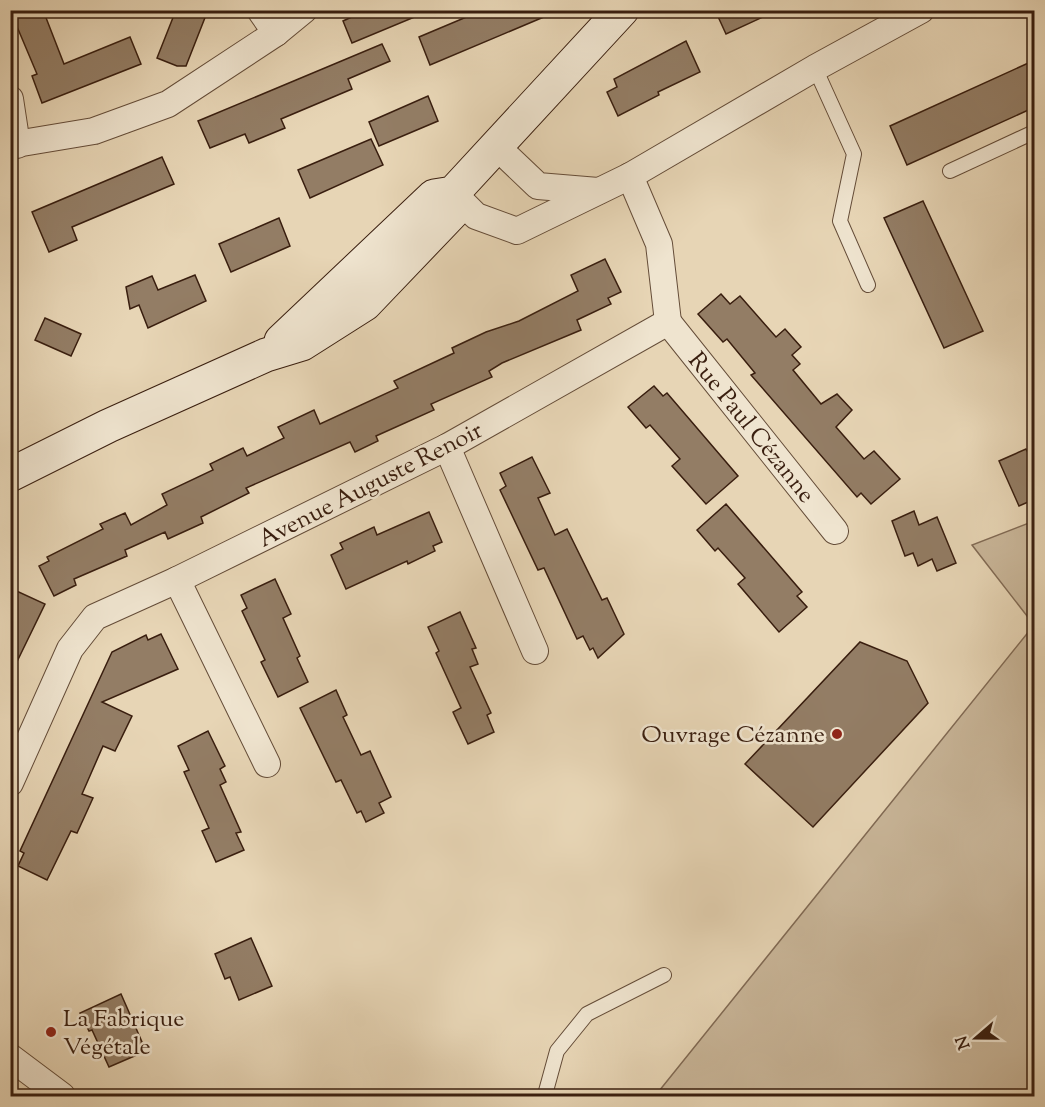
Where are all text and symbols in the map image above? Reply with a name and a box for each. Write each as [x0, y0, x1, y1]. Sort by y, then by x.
street label: Rue Paul Cézanne [679, 345, 822, 511]
street label: Avenue Auguste Renoir [253, 414, 489, 557]
place label: Ouvrage Cézanne [641, 719, 825, 753]
marker: Ouvrage Cézanne [830, 727, 844, 741]
place label: La Fabrique Végétale [63, 1003, 184, 1065]
north arrow [946, 1008, 1006, 1068]
marker: La Fabrique Végétale [44, 1025, 58, 1039]
text: N [951, 1032, 977, 1052]

